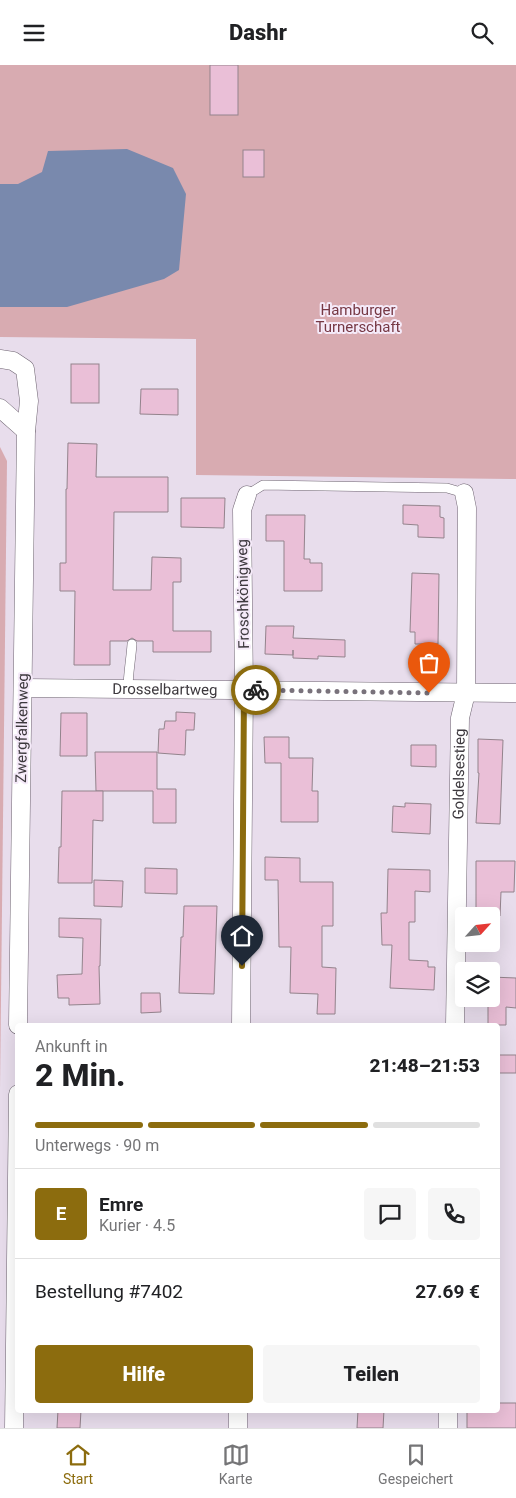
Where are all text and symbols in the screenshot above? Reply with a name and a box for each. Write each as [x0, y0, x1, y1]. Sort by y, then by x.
icon: menu [20, 19, 48, 47]
icon: search [468, 19, 496, 47]
text: Dashr [229, 20, 287, 45]
park label: Hamburger Turnerschaft [315, 301, 401, 336]
street label: Froschkönigweg [233, 539, 253, 649]
pin [408, 642, 450, 693]
icon: bag [415, 649, 443, 677]
courier [231, 665, 281, 715]
street label: Zwergfalkenweg [12, 673, 32, 783]
icon: bike [242, 676, 270, 704]
street label: Drosselbartweg [112, 680, 218, 699]
street label: Goldelsestieg [449, 728, 469, 820]
north arrow [455, 907, 500, 953]
map controls [455, 907, 500, 1007]
pin [221, 915, 263, 966]
icon: home [228, 922, 256, 950]
button: layers [455, 962, 500, 1007]
text: Ankunft in [35, 1037, 108, 1056]
text: 21:48–21:53 [369, 1054, 480, 1077]
text: 2 Min. [35, 1056, 126, 1094]
text: Unterwegs · 90 m [35, 1136, 159, 1155]
button: chat [364, 1188, 416, 1240]
button: phone [428, 1188, 480, 1240]
text: Emre [99, 1193, 143, 1216]
text: E [56, 1202, 66, 1225]
text: Kurier · 4.5 [99, 1216, 175, 1235]
text: Bestellung #7402 [35, 1280, 183, 1303]
text: 27.69 € [415, 1280, 480, 1303]
button: Hilfe [35, 1345, 253, 1403]
button: Teilen [263, 1345, 480, 1403]
tab: Start [63, 1441, 93, 1487]
tab: Karte [219, 1441, 252, 1487]
tab: Gespeichert [378, 1441, 453, 1487]

